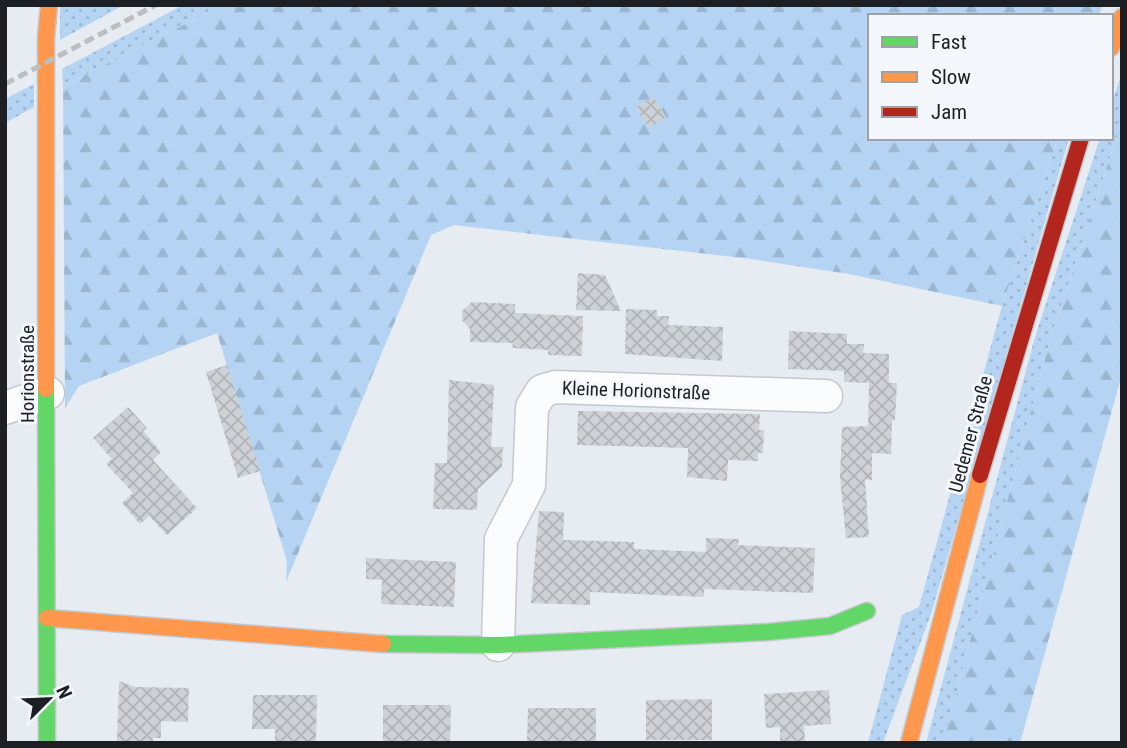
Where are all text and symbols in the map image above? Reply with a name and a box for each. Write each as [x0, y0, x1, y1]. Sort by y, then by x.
legend [868, 14, 1113, 140]
text: Fast [931, 30, 967, 54]
text: Slow [931, 65, 971, 89]
text: Jam [931, 100, 967, 124]
street label: Horionstraße [16, 325, 39, 423]
street label: Uedemer Straße [944, 373, 997, 495]
street label: Kleine Horionstraße [561, 376, 711, 405]
north arrow [14, 664, 84, 734]
text: N [51, 682, 77, 702]

